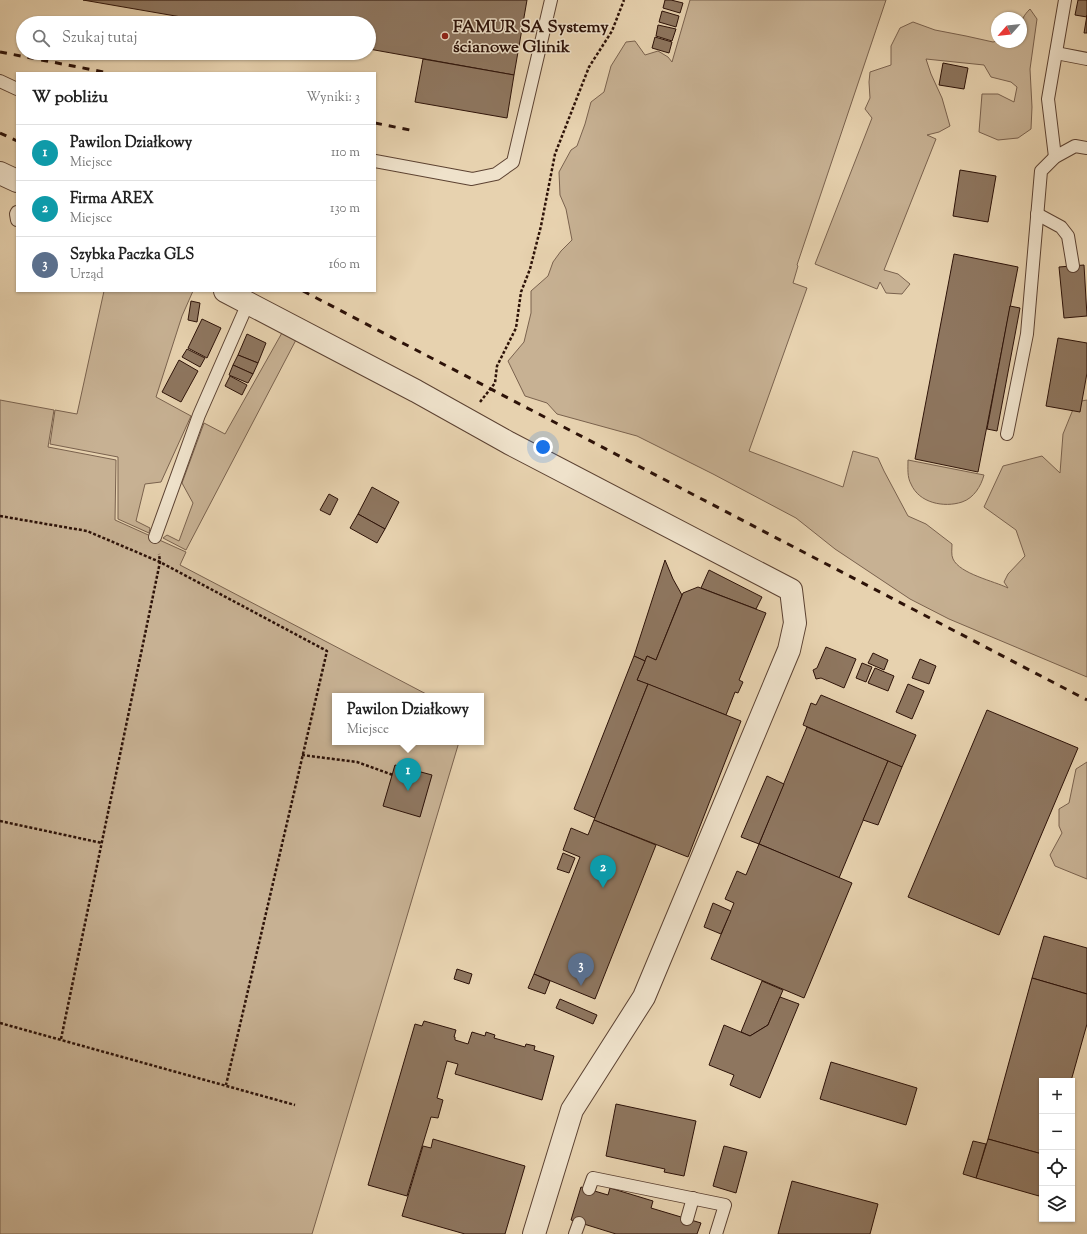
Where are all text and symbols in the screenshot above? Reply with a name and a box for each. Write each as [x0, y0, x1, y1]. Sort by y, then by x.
north arrow [991, 12, 1027, 48]
search box [16, 16, 376, 60]
place label: FAMUR SA Systemy ścianowe Glinik [453, 16, 609, 60]
icon: search [30, 27, 52, 49]
text: Szukaj tutaj [62, 28, 137, 49]
marker: FAMUR SA Systemy ścianowe Glinik [440, 31, 450, 41]
text: W pobliżu [32, 86, 108, 110]
text: Wyniki: 3 [306, 89, 360, 107]
text: Pawilon Działkowy [70, 133, 192, 154]
text: 1 [43, 144, 47, 162]
text: 110 m [331, 144, 360, 162]
text: Miejsce [70, 154, 112, 172]
text: Firma AREX [70, 189, 154, 210]
text: 2 [42, 200, 48, 218]
text: 130 m [330, 200, 360, 218]
text: Miejsce [70, 210, 112, 228]
text: Szybka Paczka GLS [70, 245, 194, 266]
text: 3 [42, 256, 48, 274]
text: 160 m [329, 256, 360, 274]
text: Urząd [70, 266, 104, 284]
your location [533, 437, 553, 457]
popup [332, 693, 484, 745]
text: Pawilon Działkowy [347, 700, 469, 721]
text: Miejsce [347, 721, 389, 739]
pin: 1 [395, 758, 421, 791]
pin: 2 [590, 855, 616, 888]
pin: 3 [568, 953, 594, 986]
map controls [1039, 1078, 1075, 1222]
button: + [1039, 1078, 1075, 1114]
button: − [1039, 1114, 1075, 1150]
button: locate [1039, 1150, 1075, 1186]
button: layers [1039, 1186, 1075, 1222]

